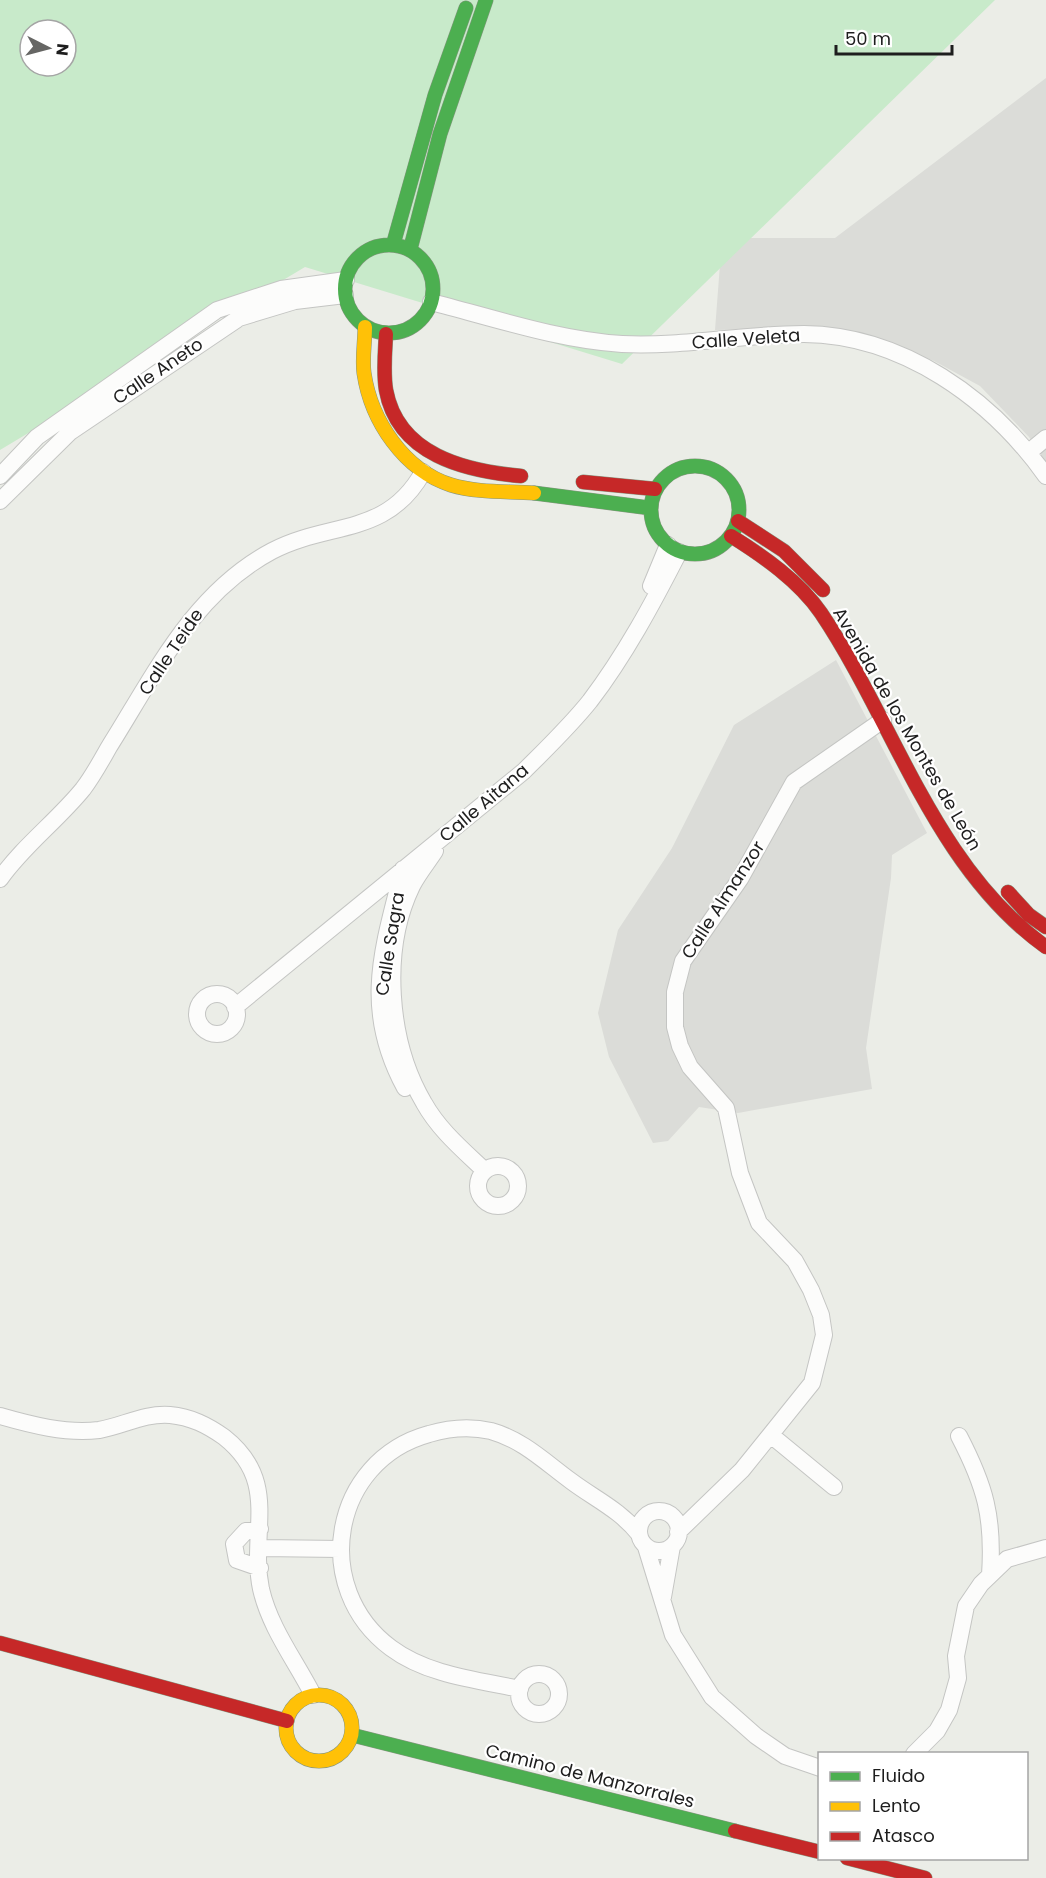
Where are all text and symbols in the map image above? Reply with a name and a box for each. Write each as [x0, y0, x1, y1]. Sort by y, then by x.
north arrow [18, 18, 78, 78]
scale bar [836, 18, 952, 56]
text: 50 m [845, 26, 891, 51]
text: N [50, 42, 74, 57]
street label: Calle Veleta [691, 322, 801, 355]
street label: Calle Aneto [108, 331, 208, 410]
street label: Avenida de los Montes de León [827, 602, 988, 855]
street label: Calle Teide [132, 603, 209, 700]
street label: Calle Aitana [434, 758, 534, 848]
street label: Calle Almanzor [675, 836, 770, 964]
street label: Calle Sagra [369, 890, 410, 998]
street label: Camino de Manzorrales [483, 1737, 697, 1814]
legend [818, 1752, 1028, 1860]
text: Fluido [872, 1763, 925, 1788]
text: Lento [872, 1793, 921, 1818]
text: Atasco [872, 1823, 935, 1848]

